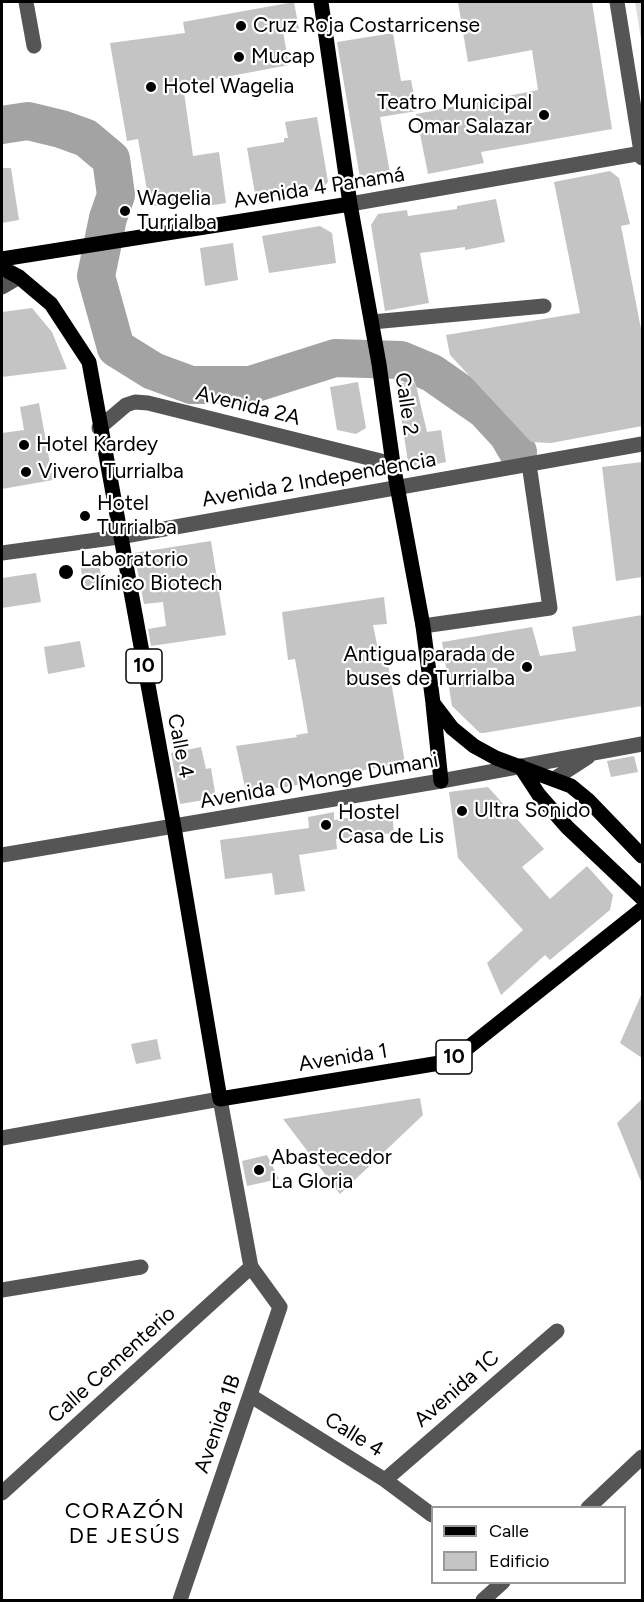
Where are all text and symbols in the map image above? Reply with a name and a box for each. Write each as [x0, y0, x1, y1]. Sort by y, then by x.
place label: Cruz Roja Costarricense [253, 13, 480, 39]
marker: Cruz Roja Costarricense [234, 19, 248, 33]
place label: Mucap [251, 44, 315, 70]
marker: Mucap [232, 50, 246, 64]
place label: Hotel Wagelia [163, 74, 294, 100]
marker: Hotel Wagelia [144, 80, 158, 94]
place label: Teatro Municipal Omar Salazar [377, 90, 532, 140]
marker: Teatro Municipal Omar Salazar [537, 108, 551, 122]
street label: Avenida 4 Panamá [232, 162, 406, 214]
place label: Wagelia Turrialba [137, 186, 217, 236]
marker: Wagelia Turrialba [118, 204, 132, 218]
street label: Calle 2 [389, 371, 423, 437]
street label: Avenida 2A [193, 381, 303, 431]
place label: Hotel Kardey [36, 432, 158, 458]
marker: Hotel Kardey [17, 438, 31, 452]
street label: Avenida 2 Independencia [200, 447, 438, 513]
place label: Vivero Turrialba [38, 459, 184, 485]
marker: Vivero Turrialba [19, 465, 33, 479]
place label: Hotel Turrialba [97, 491, 177, 541]
marker: Hotel Turrialba [78, 509, 92, 523]
place label: Laboratorio Clínico Biotech [80, 547, 222, 597]
marker: Laboratorio Clínico Biotech [57, 563, 75, 581]
place label: Antigua parada de buses de Turrialba [343, 642, 515, 692]
road number: 10 [126, 649, 162, 683]
marker: Antigua parada de buses de Turrialba [520, 660, 534, 674]
street label: Calle 4 [161, 712, 199, 780]
street label: Avenida 0 Monge Dumani [198, 748, 440, 814]
place label: Ultra Sonido [474, 798, 591, 824]
place label: Hostel Casa de Lis [338, 800, 444, 850]
marker: Ultra Sonido [455, 804, 469, 818]
marker: Hostel Casa de Lis [319, 818, 333, 832]
street label: Avenida 1 [297, 1039, 389, 1077]
road number: 10 [436, 1040, 472, 1074]
place label: Abastecedor La Gloria [271, 1145, 392, 1195]
marker: Abastecedor La Gloria [252, 1163, 266, 1177]
street label: Calle Cementerio [43, 1301, 181, 1429]
street label: Avenida 1C [409, 1345, 505, 1433]
street label: Avenida 1B [189, 1371, 247, 1477]
street label: Calle 4 [320, 1407, 388, 1463]
district label: CORAZÓN DE JESÚS [65, 1499, 185, 1550]
legend [431, 1506, 626, 1584]
text: Calle [489, 1520, 529, 1542]
text: Edificio [489, 1550, 550, 1572]

